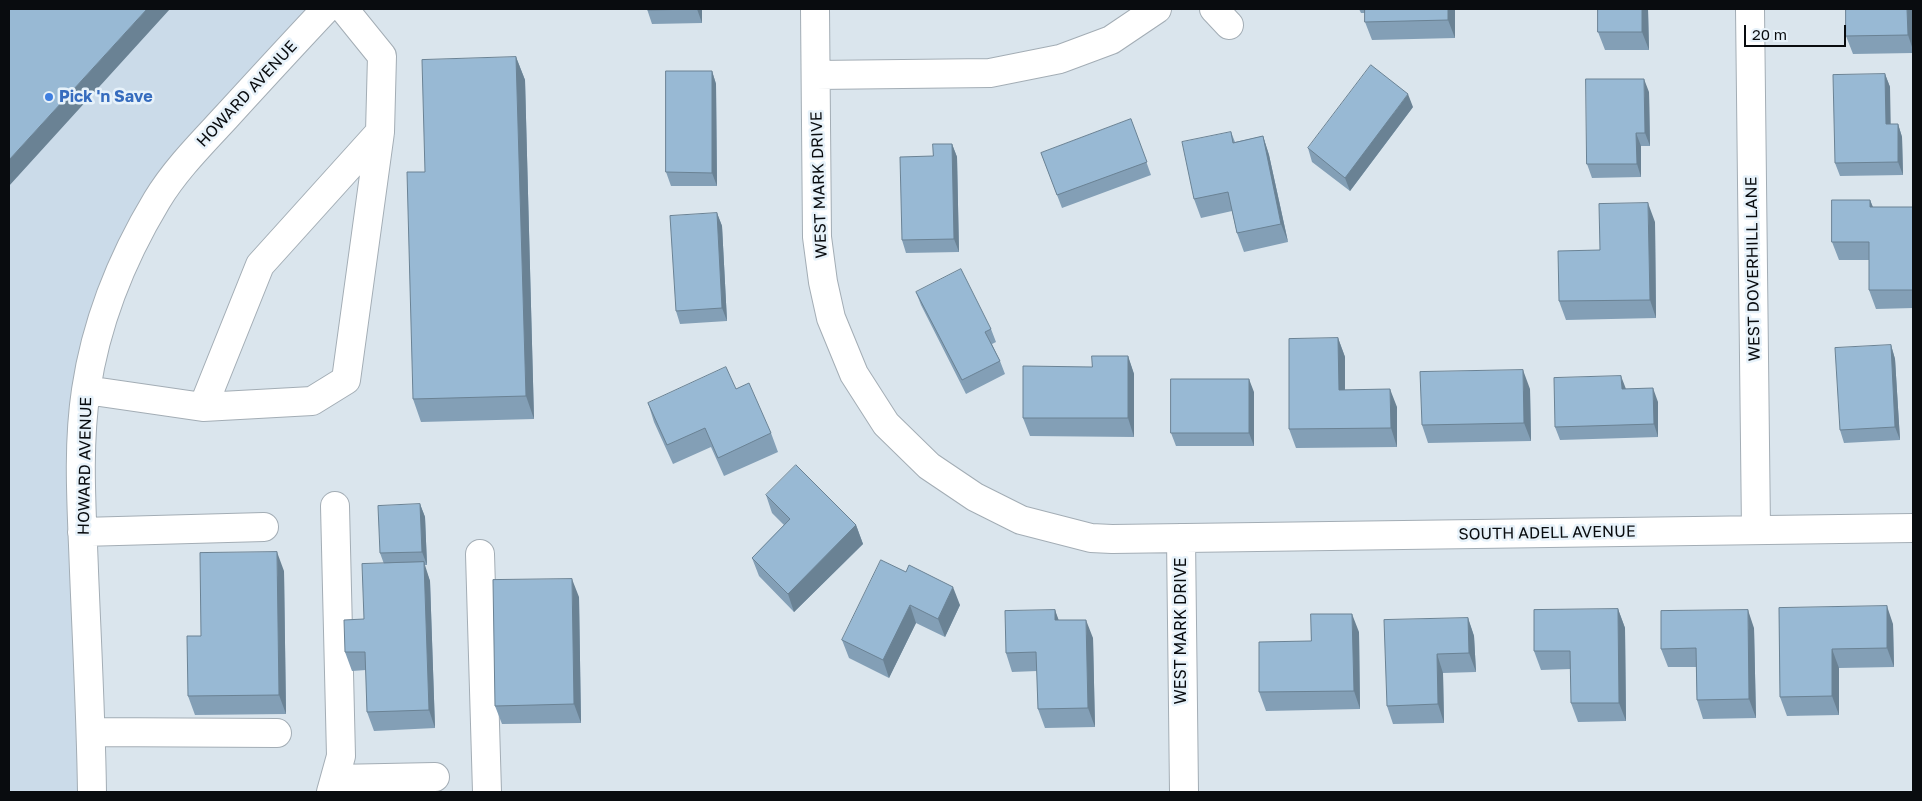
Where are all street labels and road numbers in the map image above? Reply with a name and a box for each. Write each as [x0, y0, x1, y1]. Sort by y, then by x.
street label: HOWARD AVENUE [193, 37, 301, 151]
street label: WEST MARK DRIVE [807, 111, 831, 259]
street label: WEST DOVERHILL LANE [1742, 176, 1764, 362]
street label: HOWARD AVENUE [74, 397, 96, 535]
street label: SOUTH ADELL AVENUE [1458, 522, 1636, 544]
street label: WEST MARK DRIVE [1171, 557, 1191, 705]

